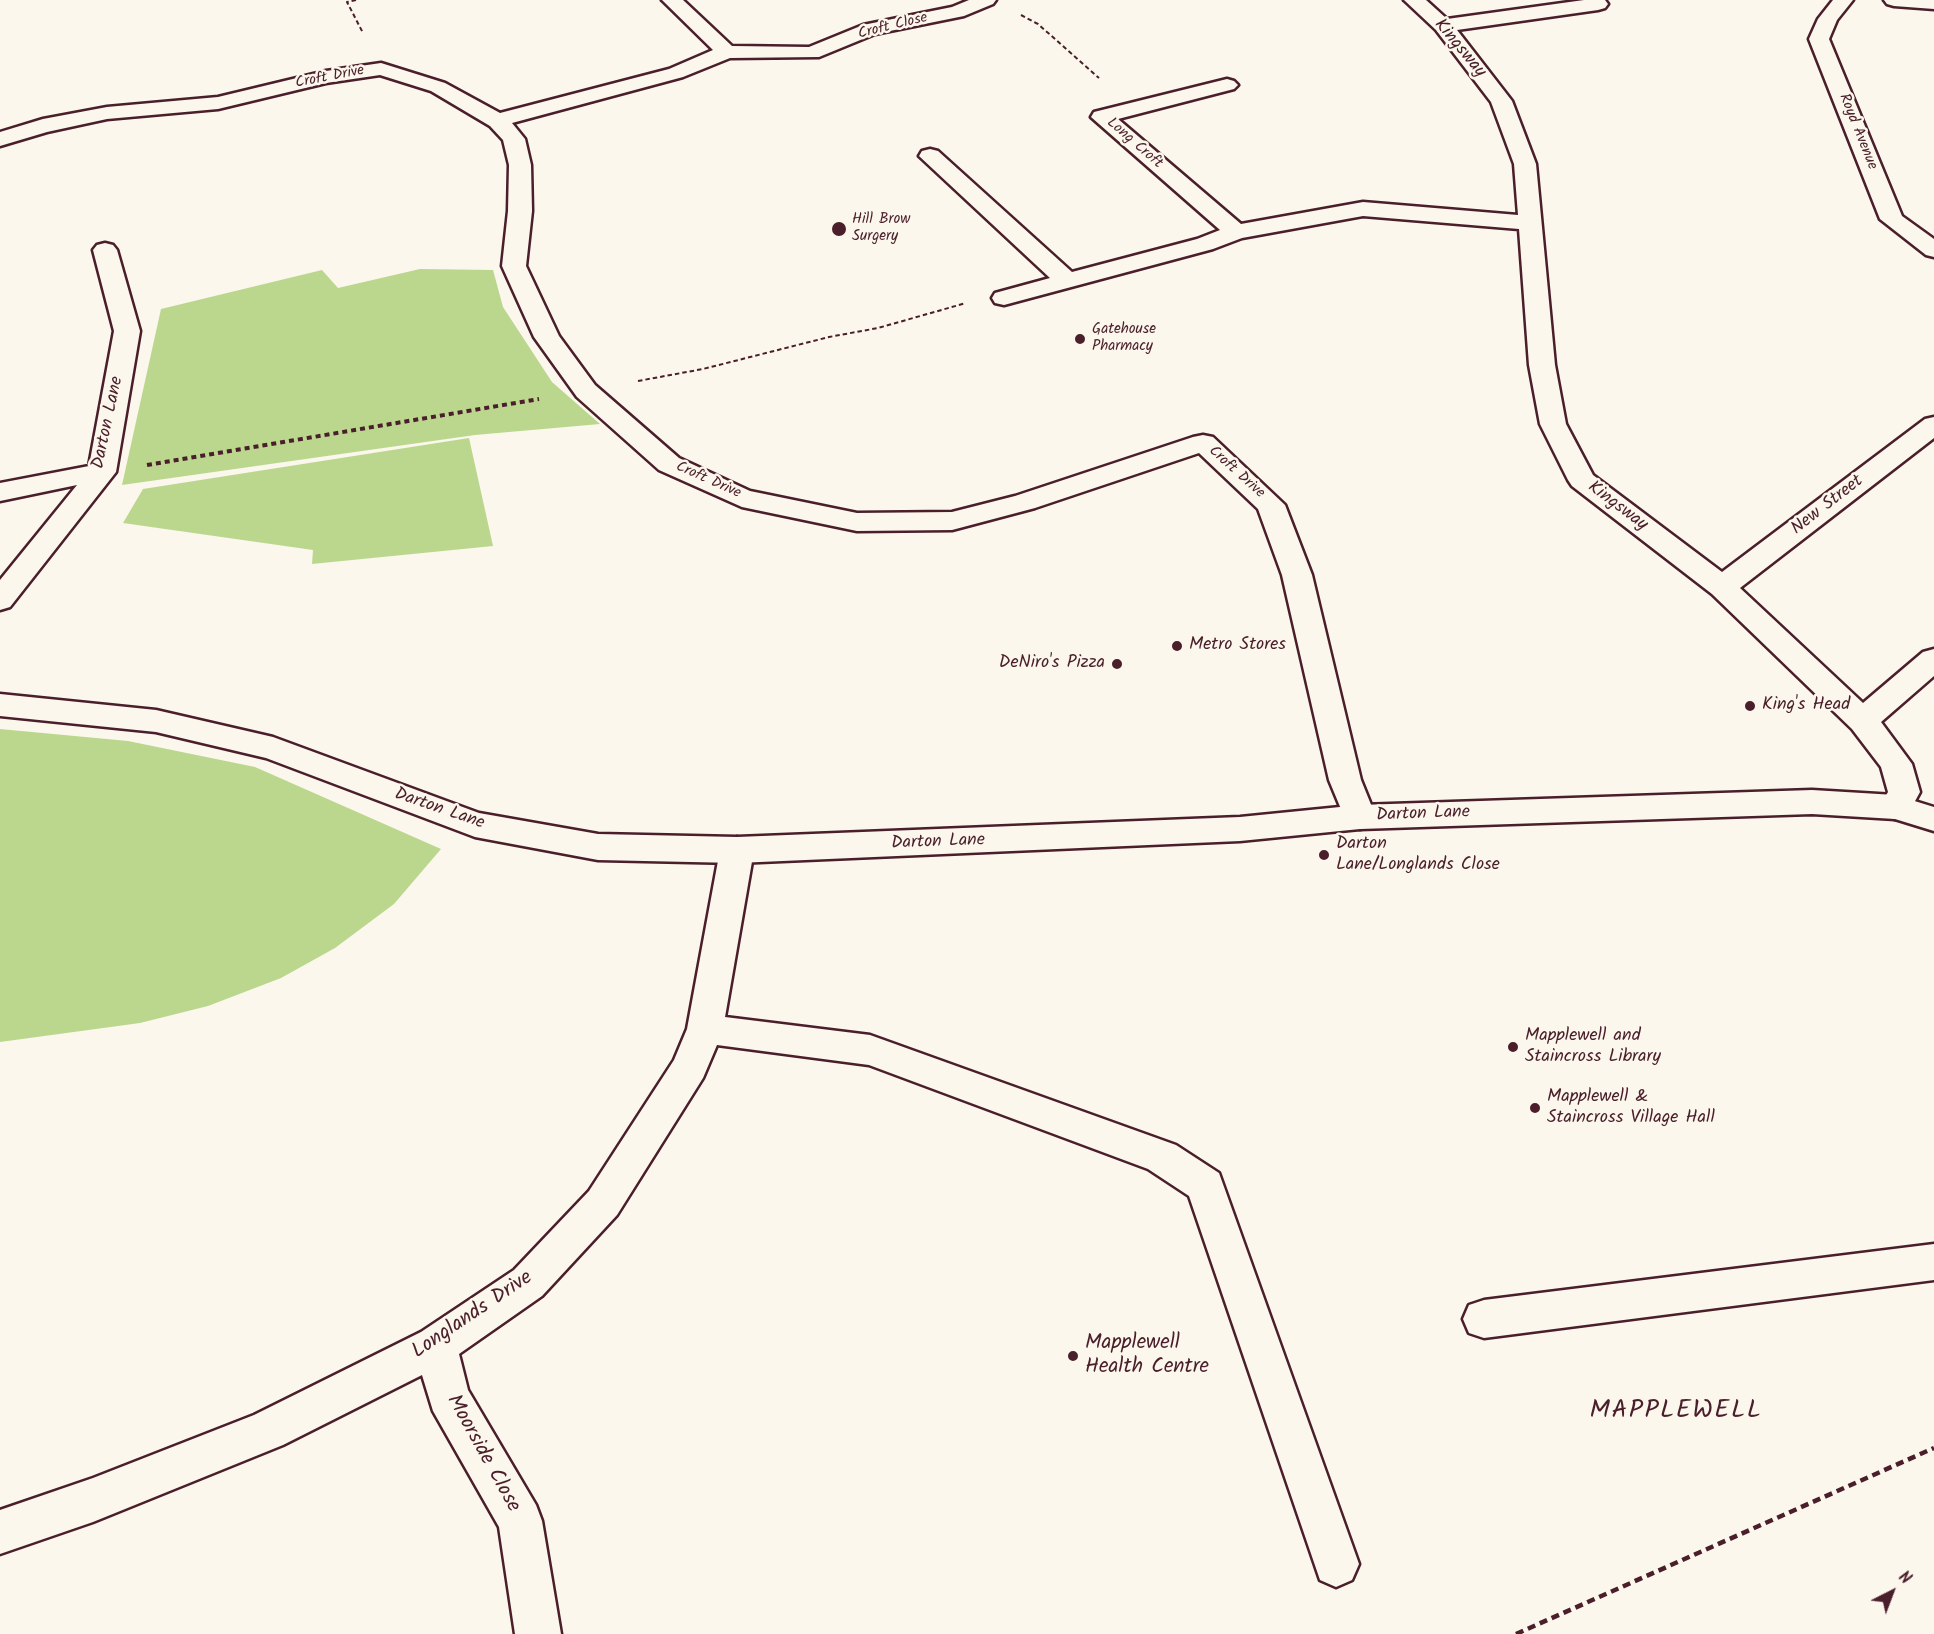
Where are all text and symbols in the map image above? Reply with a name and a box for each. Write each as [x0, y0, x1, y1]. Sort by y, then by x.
street label: Croft Close [856, 10, 930, 44]
street label: Kingsway [1428, 15, 1490, 83]
street label: Croft Drive [294, 63, 366, 93]
street label: Royd Avenue [1834, 91, 1880, 173]
street label: Long Croft [1102, 115, 1166, 173]
place label: Hill Brow Surgery [852, 211, 910, 246]
marker: Hill Brow Surgery [830, 220, 848, 238]
place label: Gatehouse Pharmacy [1092, 321, 1156, 356]
marker: Gatehouse Pharmacy [1073, 332, 1087, 346]
street label: Darton Lane [89, 375, 129, 471]
street label: Croft Drive [1204, 443, 1268, 503]
street label: Croft Drive [673, 459, 743, 503]
street label: New Street [1788, 471, 1868, 541]
street label: Kingsway [1583, 477, 1651, 537]
place label: Metro Stores [1189, 635, 1286, 657]
marker: Metro Stores [1170, 639, 1184, 653]
place label: DeNiro's Pizza [999, 653, 1105, 675]
marker: DeNiro's Pizza [1110, 657, 1124, 671]
place label: King's Head [1762, 695, 1850, 717]
marker: King's Head [1743, 699, 1757, 713]
street label: Darton Lane [391, 785, 487, 835]
street label: Darton Lane [1376, 803, 1470, 827]
street label: Darton Lane [891, 831, 985, 855]
place label: Darton Lane/Longlands Close [1336, 834, 1500, 876]
marker: Darton Lane/Longlands Close [1317, 848, 1331, 862]
place label: Mapplewell and Staincross Library [1525, 1026, 1661, 1068]
marker: Mapplewell and Staincross Library [1506, 1040, 1520, 1054]
place label: Mapplewell & Staincross Village Hall [1547, 1087, 1715, 1130]
marker: Mapplewell & Staincross Village Hall [1528, 1101, 1542, 1115]
street label: Longlands Drive [408, 1266, 538, 1366]
place label: Mapplewell Health Centre [1085, 1331, 1209, 1381]
marker: Mapplewell Health Centre [1066, 1349, 1080, 1363]
street label: Moorside Close [439, 1391, 525, 1517]
district label: MAPPLEWELL [1590, 1397, 1762, 1429]
north arrow [1862, 1562, 1922, 1622]
text: N [1892, 1566, 1916, 1591]

